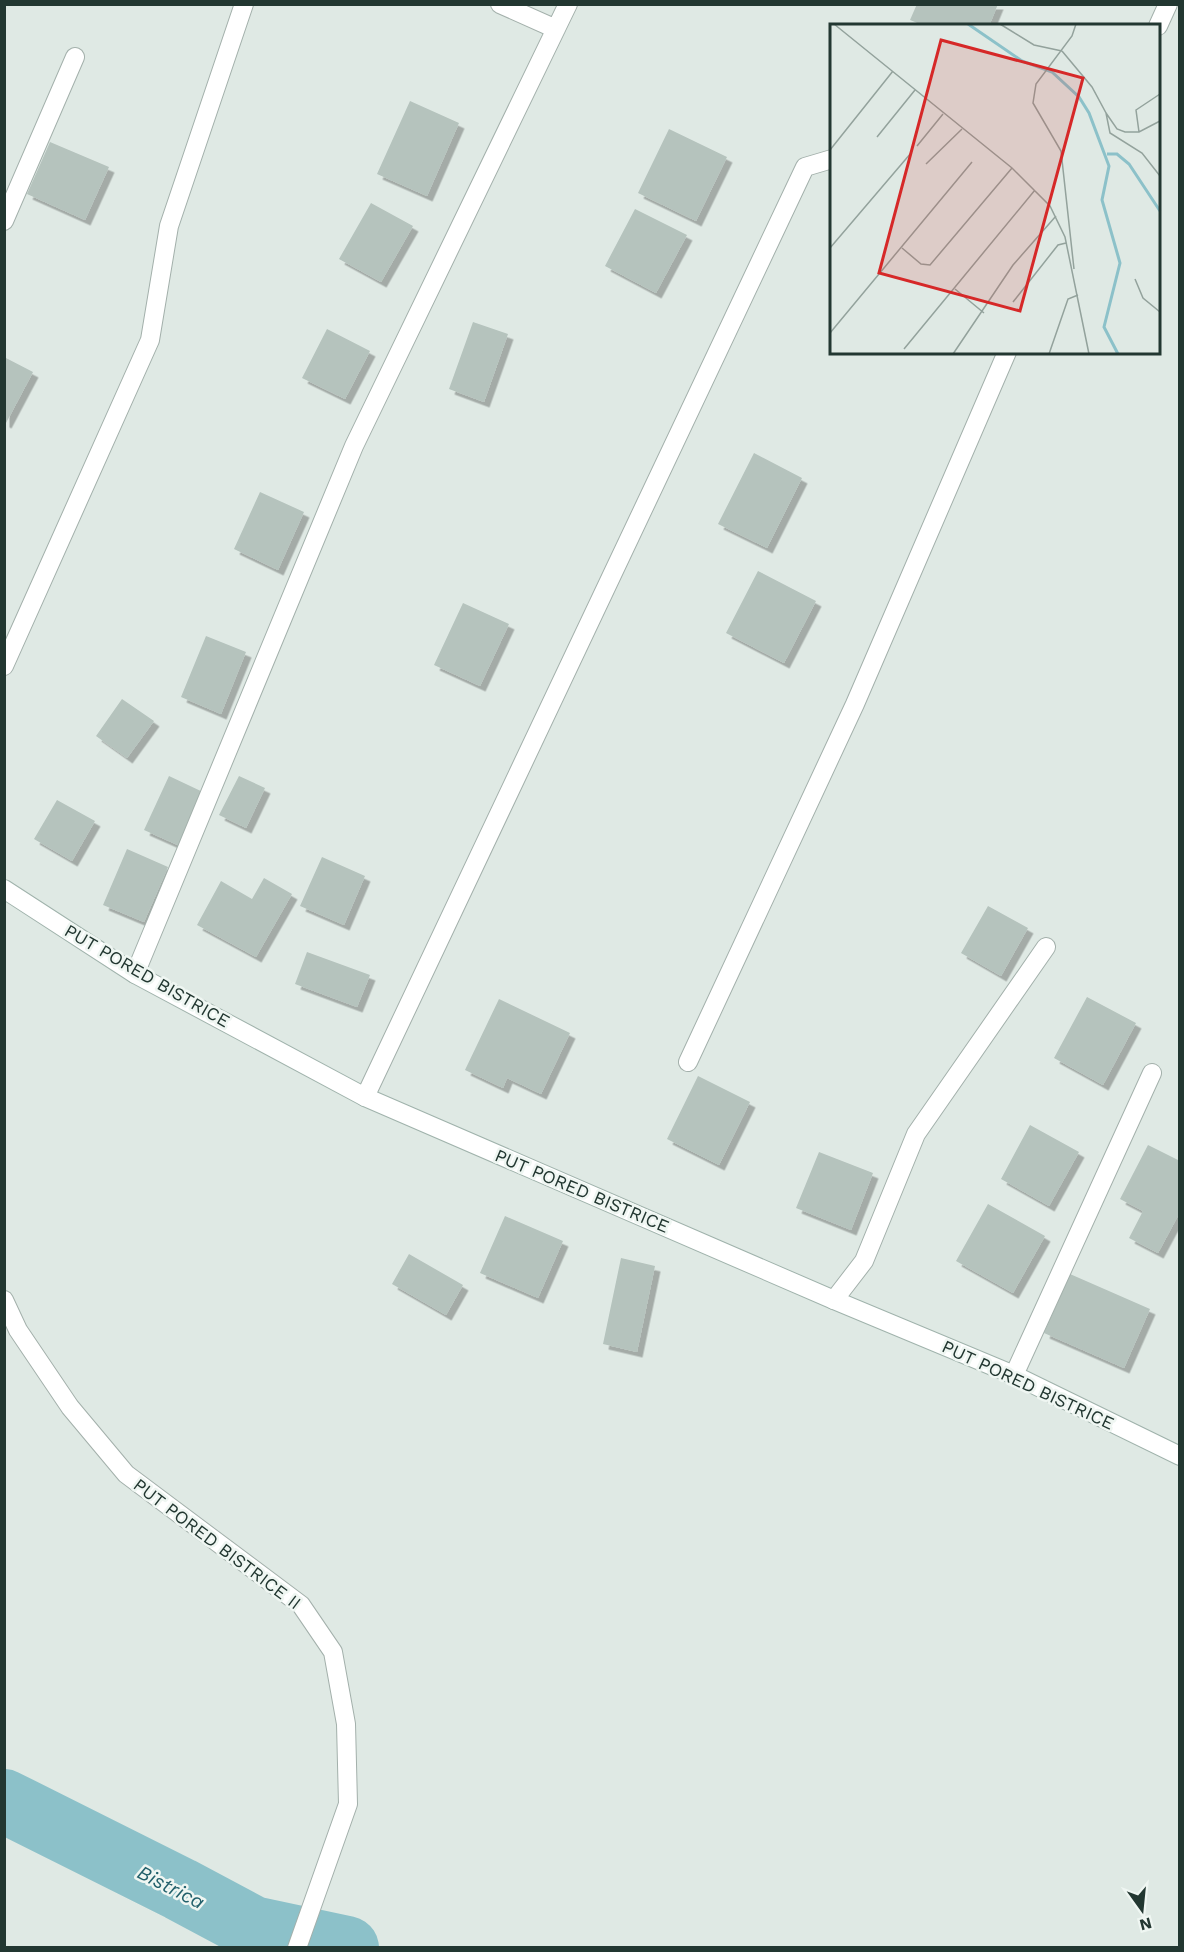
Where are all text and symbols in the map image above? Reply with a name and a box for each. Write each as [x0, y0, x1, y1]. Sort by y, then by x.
inset map [830, 24, 1160, 354]
street label: PUT PORED BISTRICE [61, 920, 234, 1031]
street label: PUT PORED BISTRICE [492, 1144, 673, 1237]
street label: PUT PORED BISTRICE [939, 1335, 1118, 1434]
street label: PUT PORED BISTRICE II [129, 1474, 305, 1613]
water label: Bistrica [133, 1860, 209, 1914]
north arrow [1112, 1880, 1172, 1940]
text: N [1138, 1913, 1154, 1935]

